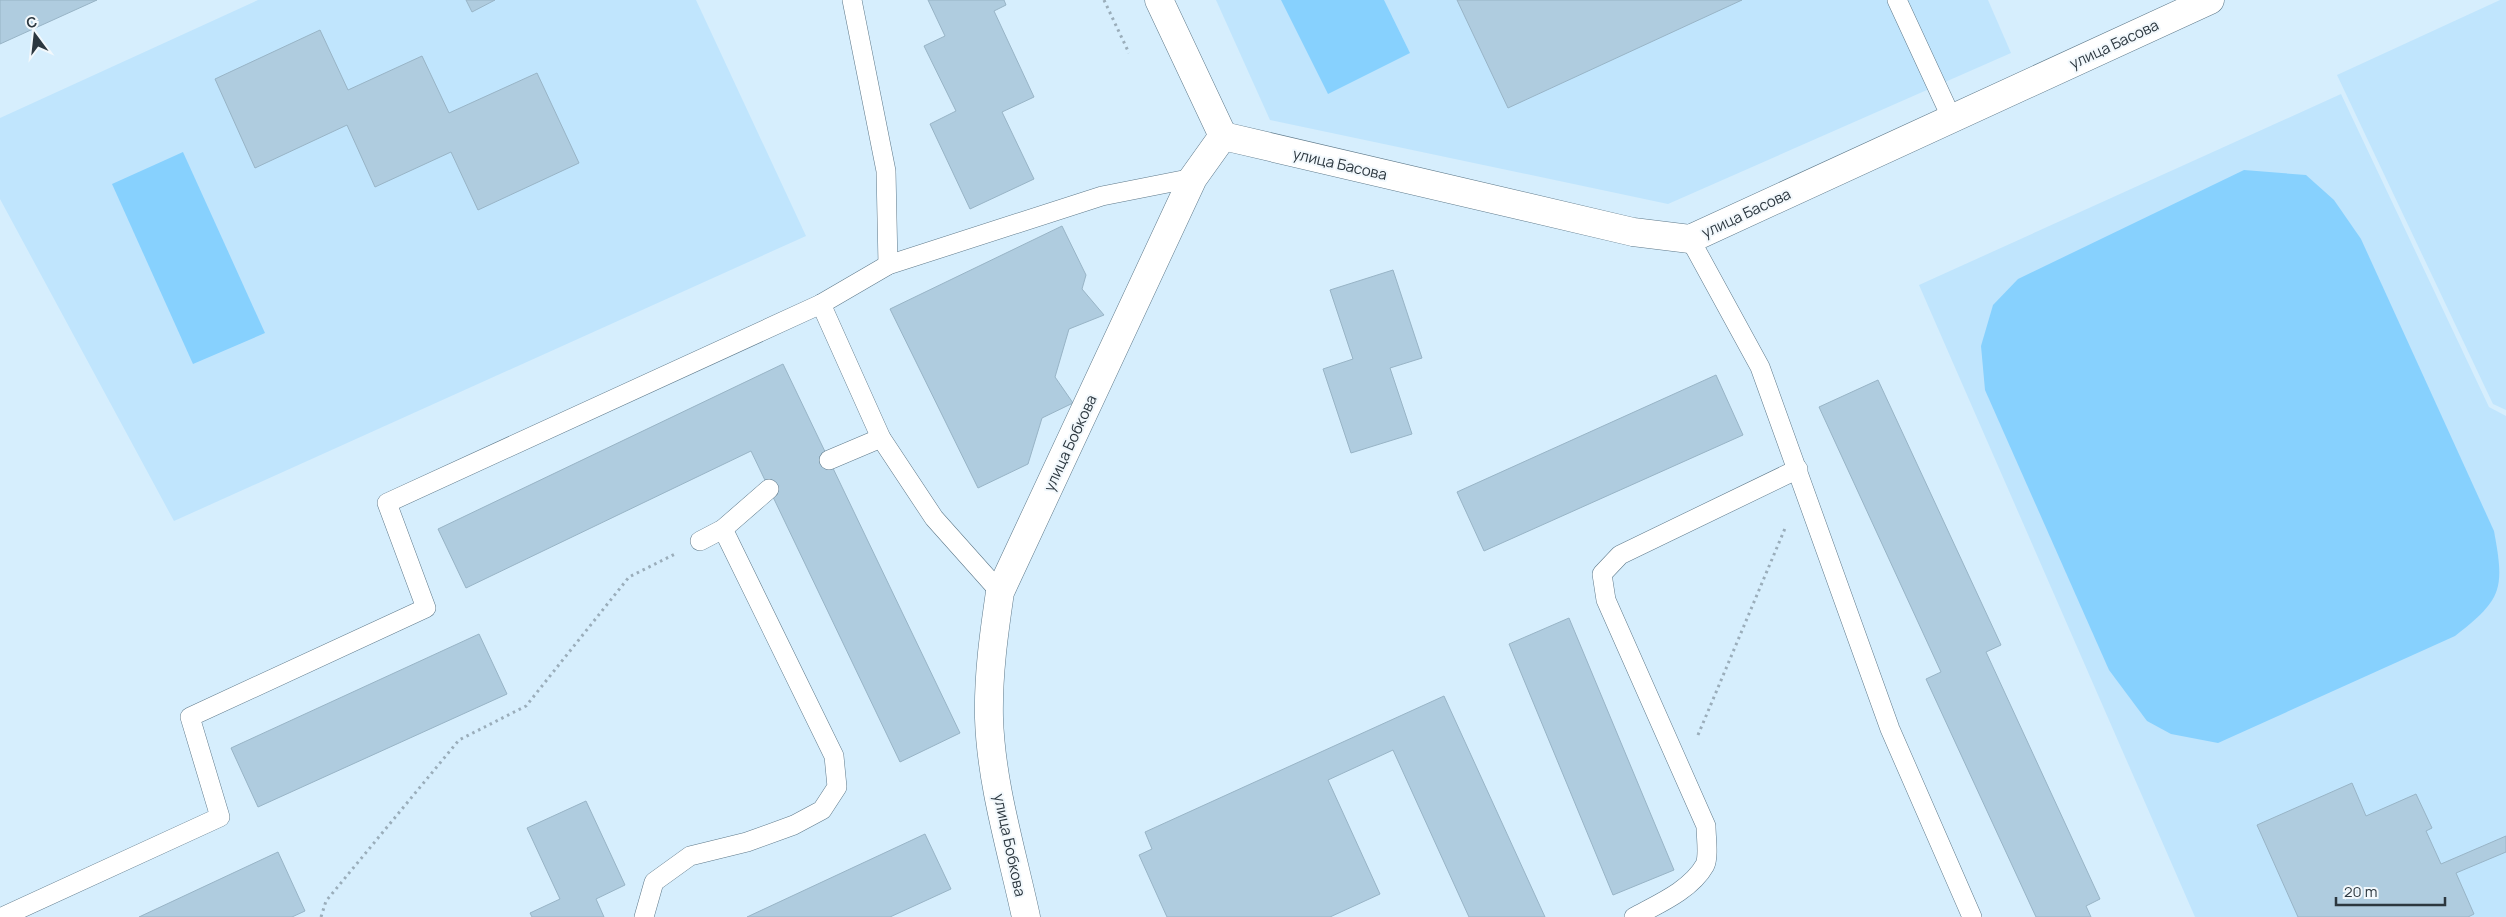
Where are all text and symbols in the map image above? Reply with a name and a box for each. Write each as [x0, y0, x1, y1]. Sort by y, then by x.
north arrow [10, 10, 60, 60]
text: С [24, 11, 39, 32]
street label: улица Басова [2066, 14, 2162, 74]
street label: улица Басова [1291, 143, 1389, 185]
street label: улица Басова [1698, 183, 1794, 243]
street label: улица Бобкова [1038, 391, 1102, 495]
street label: улица Бобкова [989, 792, 1031, 898]
scale bar [2336, 874, 2445, 906]
text: 20 m [2344, 881, 2377, 902]

